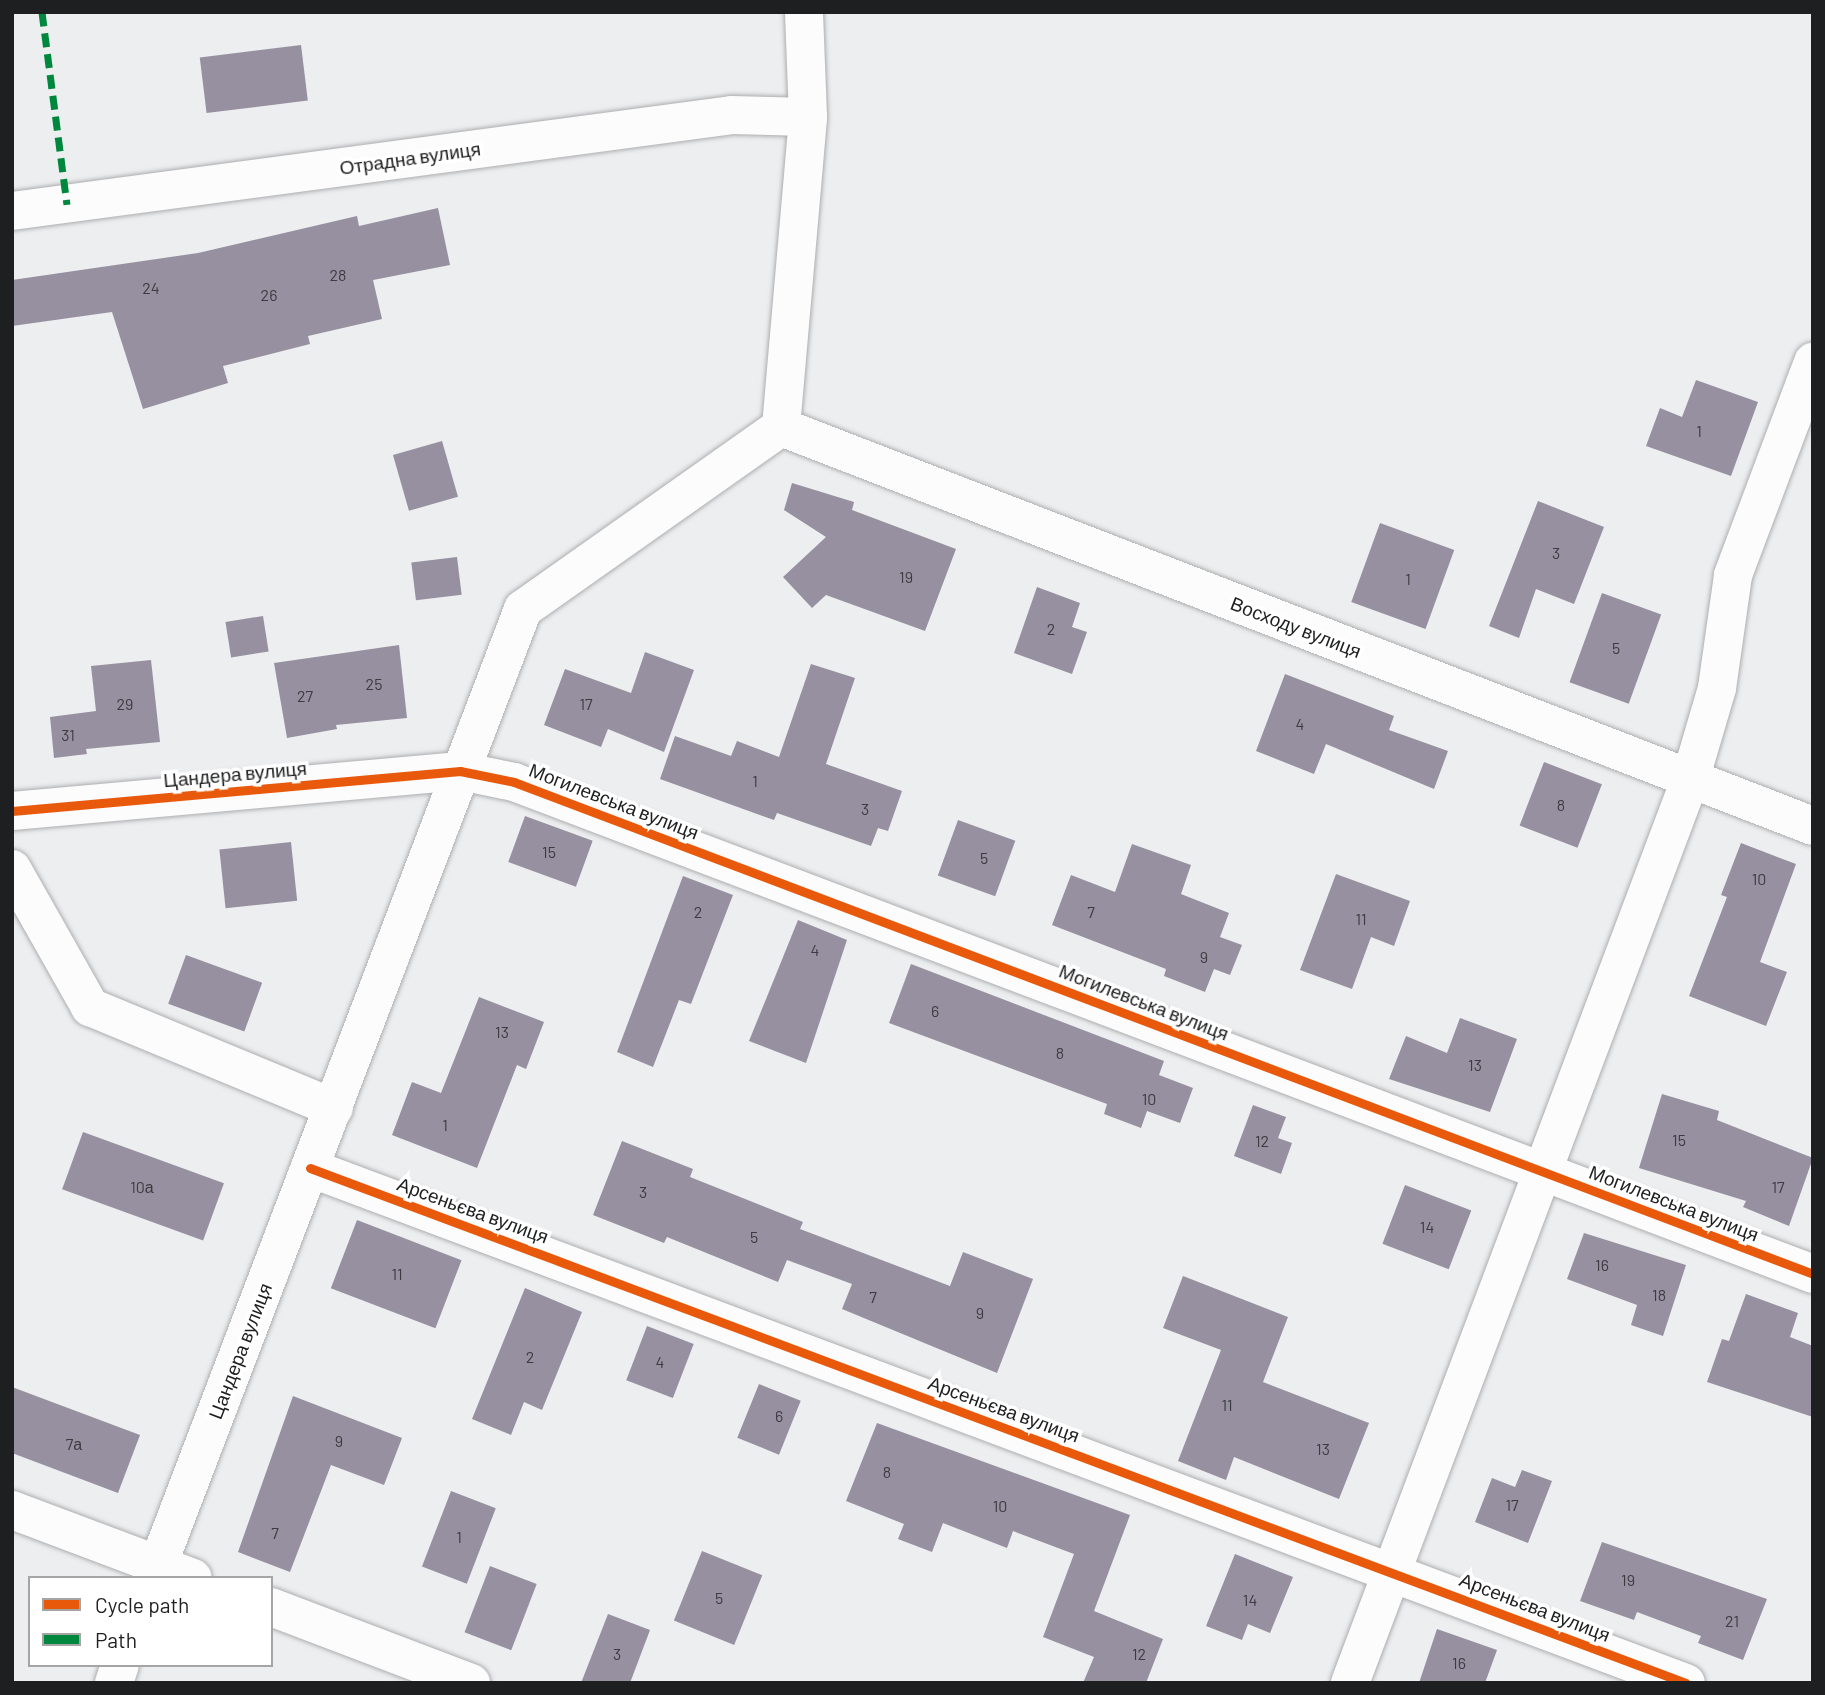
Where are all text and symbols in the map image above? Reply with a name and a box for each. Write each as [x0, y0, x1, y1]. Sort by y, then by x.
street label: Отрадна вулиця [338, 137, 482, 179]
house number: 28 [330, 265, 346, 285]
house number: 24 [142, 278, 160, 298]
house number: 26 [261, 285, 277, 305]
house number: 1 [1696, 421, 1702, 441]
house number: 3 [1552, 543, 1560, 563]
house number: 19 [899, 567, 913, 587]
house number: 1 [1405, 569, 1411, 589]
street label: Восходу вулиця [1227, 592, 1365, 662]
house number: 2 [1047, 619, 1055, 639]
house number: 5 [1612, 638, 1620, 658]
house number: 25 [366, 674, 382, 694]
house number: 27 [297, 686, 313, 706]
house number: 29 [117, 694, 133, 714]
house number: 17 [579, 694, 593, 714]
house number: 4 [1296, 714, 1304, 734]
house number: 31 [61, 725, 75, 745]
street label: Цандера вулиця [162, 756, 308, 792]
street label: Могилевська вулиця [526, 758, 702, 844]
house number: 1 [752, 771, 758, 791]
house number: 8 [1557, 795, 1565, 815]
house number: 3 [861, 799, 869, 819]
house number: 15 [542, 842, 556, 862]
house number: 5 [980, 848, 988, 868]
house number: 10 [1752, 869, 1766, 889]
house number: 2 [694, 902, 702, 922]
house number: 7 [1087, 902, 1095, 922]
house number: 11 [1355, 909, 1367, 929]
house number: 4 [811, 940, 819, 960]
house number: 9 [1200, 947, 1208, 967]
street label: Могилевська вулиця [1056, 959, 1232, 1045]
house number: 6 [931, 1001, 939, 1021]
house number: 13 [495, 1022, 509, 1042]
house number: 8 [1056, 1043, 1064, 1063]
house number: 13 [1468, 1055, 1482, 1075]
house number: 10 [1142, 1089, 1156, 1109]
house number: 1 [442, 1115, 448, 1135]
house number: 15 [1672, 1130, 1686, 1150]
house number: 12 [1255, 1131, 1269, 1151]
street label: Могилевська вулиця [1586, 1160, 1762, 1246]
street label: Арсеньєва вулиця [394, 1172, 552, 1248]
house number: 10а [130, 1177, 154, 1197]
house number: 17 [1771, 1177, 1785, 1197]
house number: 3 [639, 1182, 647, 1202]
house number: 14 [1420, 1217, 1434, 1237]
house number: 5 [750, 1227, 758, 1247]
house number: 16 [1595, 1255, 1609, 1275]
house number: 11 [391, 1264, 403, 1284]
street label: Цандера вулиця [204, 1280, 276, 1422]
house number: 18 [1652, 1285, 1666, 1305]
house number: 7 [869, 1287, 877, 1307]
house number: 9 [976, 1303, 984, 1323]
house number: 2 [526, 1347, 534, 1367]
house number: 4 [656, 1352, 664, 1372]
street label: Арсеньєва вулиця [925, 1371, 1083, 1447]
house number: 11 [1221, 1395, 1233, 1415]
house number: 6 [775, 1406, 783, 1426]
house number: 9 [335, 1431, 343, 1451]
house number: 7а [66, 1434, 82, 1454]
house number: 13 [1316, 1439, 1330, 1459]
house number: 8 [883, 1462, 891, 1482]
house number: 17 [1505, 1495, 1519, 1515]
house number: 10 [993, 1496, 1007, 1516]
house number: 7 [271, 1523, 279, 1543]
house number: 1 [456, 1527, 462, 1547]
street label: Арсеньєва вулиця [1457, 1568, 1613, 1646]
house number: 19 [1621, 1570, 1635, 1590]
legend [28, 1576, 273, 1667]
house number: 5 [715, 1588, 723, 1608]
house number: 14 [1243, 1590, 1257, 1610]
text: Cycle path [95, 1592, 189, 1617]
house number: 21 [1725, 1611, 1739, 1631]
text: Path [95, 1627, 137, 1652]
house number: 3 [613, 1644, 621, 1664]
house number: 12 [1132, 1644, 1146, 1664]
house number: 16 [1452, 1653, 1466, 1673]

